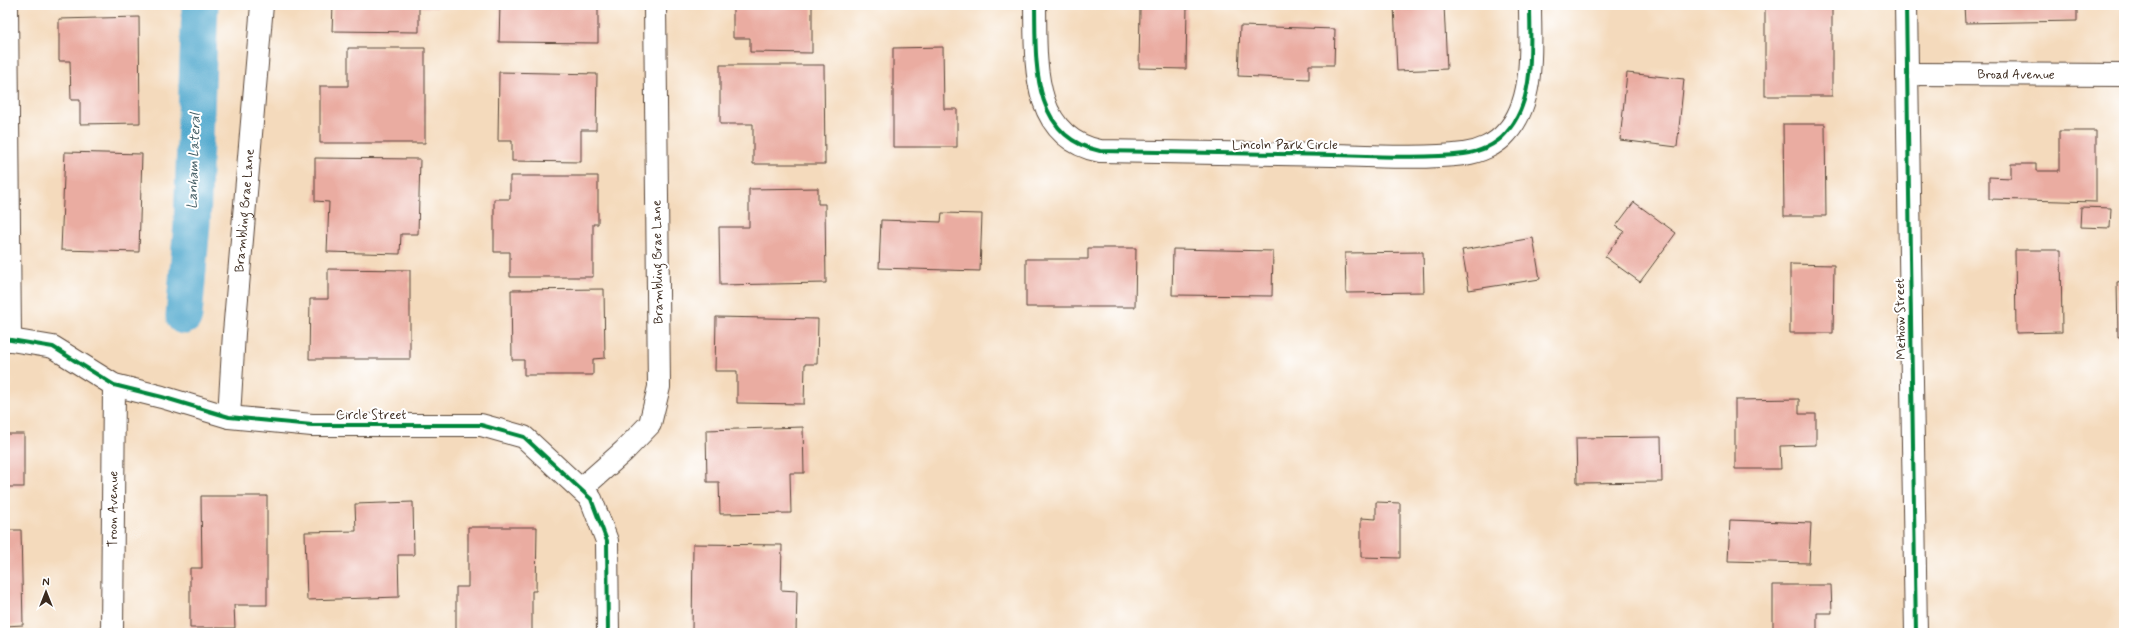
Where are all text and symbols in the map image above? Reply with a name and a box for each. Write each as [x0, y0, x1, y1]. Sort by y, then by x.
street label: Broad Avenue [1977, 66, 2055, 83]
water label: Lanham Lateral [183, 111, 205, 209]
street label: Lincoln Park Circle [1232, 137, 1338, 154]
street label: Brambling Brae Lane [231, 148, 258, 273]
street label: Brambling Brae Lane [648, 200, 670, 324]
street label: Methow Street [1892, 278, 1910, 360]
street label: Circle Street [336, 407, 406, 424]
street label: Troon Avenue [104, 471, 122, 547]
north arrow [26, 572, 66, 612]
text: N [42, 576, 50, 590]

